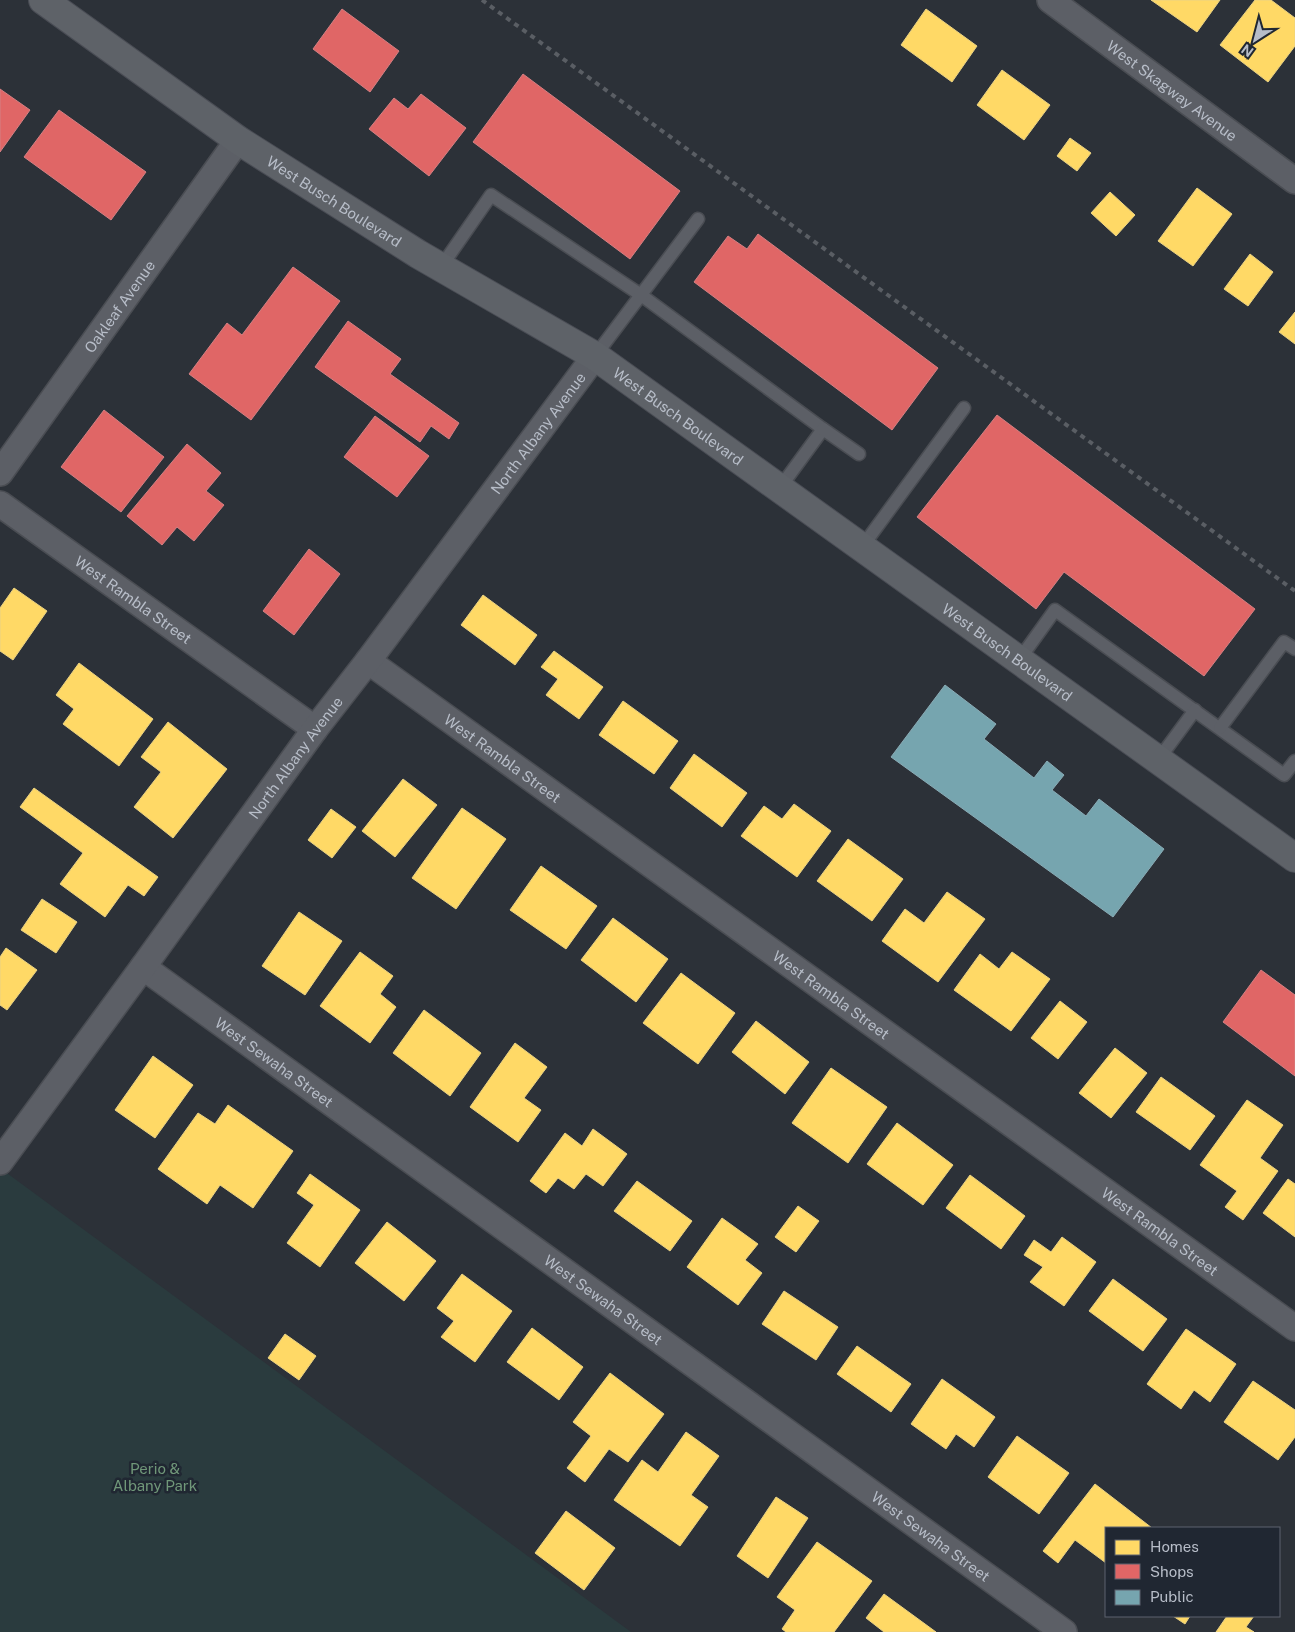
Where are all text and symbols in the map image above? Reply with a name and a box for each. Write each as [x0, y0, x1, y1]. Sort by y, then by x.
north arrow [1230, 15, 1280, 65]
street label: West Skagway Avenue [1104, 37, 1241, 144]
text: N [1238, 41, 1256, 60]
street label: West Busch Boulevard [264, 152, 405, 250]
street label: Oakleaf Avenue [80, 257, 158, 356]
street label: West Busch Boulevard [610, 363, 747, 468]
street label: North Albany Avenue [487, 369, 589, 497]
street label: West Rambla Street [72, 552, 195, 647]
street label: West Busch Boulevard [939, 599, 1076, 704]
street label: North Albany Avenue [245, 693, 346, 822]
street label: West Rambla Street [441, 710, 564, 806]
street label: West Rambla Street [770, 947, 893, 1042]
street label: West Sewaha Street [212, 1013, 337, 1110]
street label: West Rambla Street [1099, 1183, 1222, 1279]
street label: West Sewaha Street [541, 1251, 666, 1348]
park label: Perio & Albany Park [113, 1460, 197, 1494]
street label: West Sewaha Street [869, 1488, 994, 1584]
legend [1105, 1527, 1280, 1617]
text: Homes [1150, 1538, 1199, 1555]
text: Shops [1150, 1563, 1194, 1580]
text: Public [1150, 1588, 1194, 1605]

